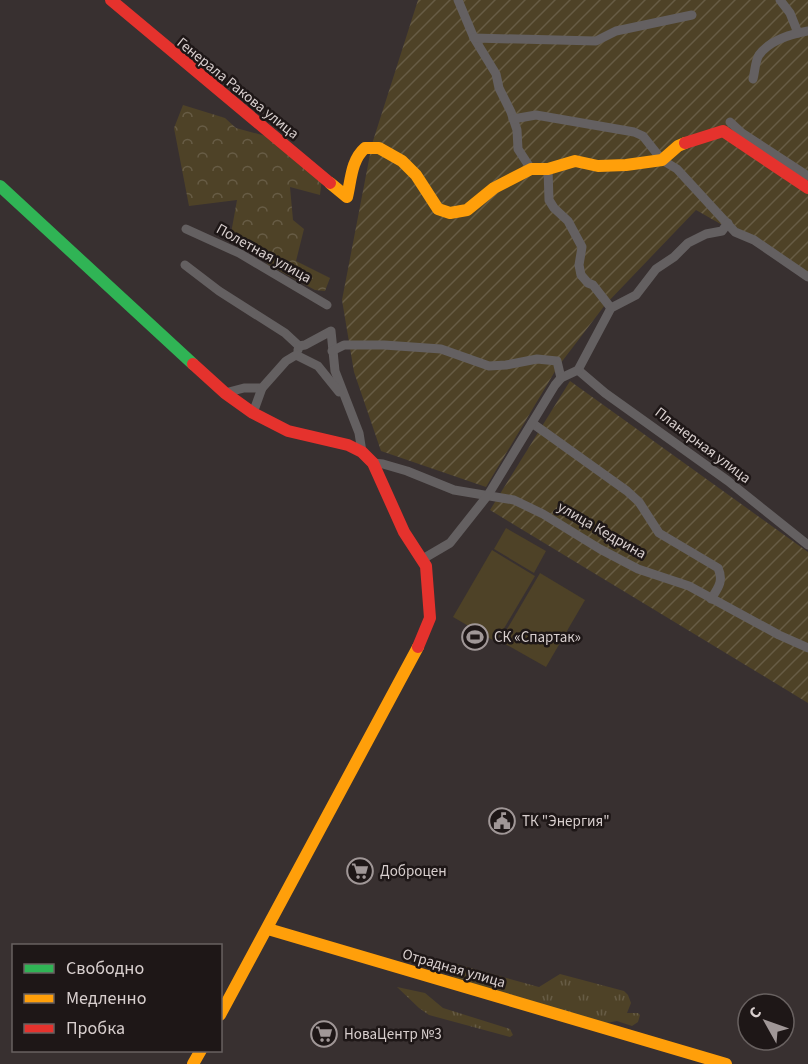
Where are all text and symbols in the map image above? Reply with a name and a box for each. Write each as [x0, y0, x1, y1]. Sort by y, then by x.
street label: Генерала Ракова улица [172, 33, 303, 144]
street label: Полетная улица [212, 219, 315, 288]
street label: Планерная улица [650, 402, 755, 489]
street label: улица Кедрина [554, 497, 650, 564]
sports icon: СК «Спартак» [460, 622, 490, 652]
place label: СК «Спартак» [494, 627, 581, 648]
public building icon: ТК "Энергия" [487, 806, 517, 836]
place label: ТК "Энергия" [522, 811, 610, 832]
supermarket icon: Доброцен [345, 856, 375, 886]
place label: Доброцен [380, 861, 447, 882]
legend [12, 944, 222, 1052]
street label: Отрадная улица [400, 944, 508, 993]
text: Свободно [66, 956, 144, 981]
text: Медленно [66, 986, 146, 1011]
north arrow [736, 992, 796, 1052]
text: С [744, 1002, 767, 1024]
text: Пробка [66, 1016, 125, 1041]
supermarket icon: НоваЦентр №3 [309, 1019, 339, 1049]
place label: НоваЦентр №3 [344, 1024, 442, 1045]

